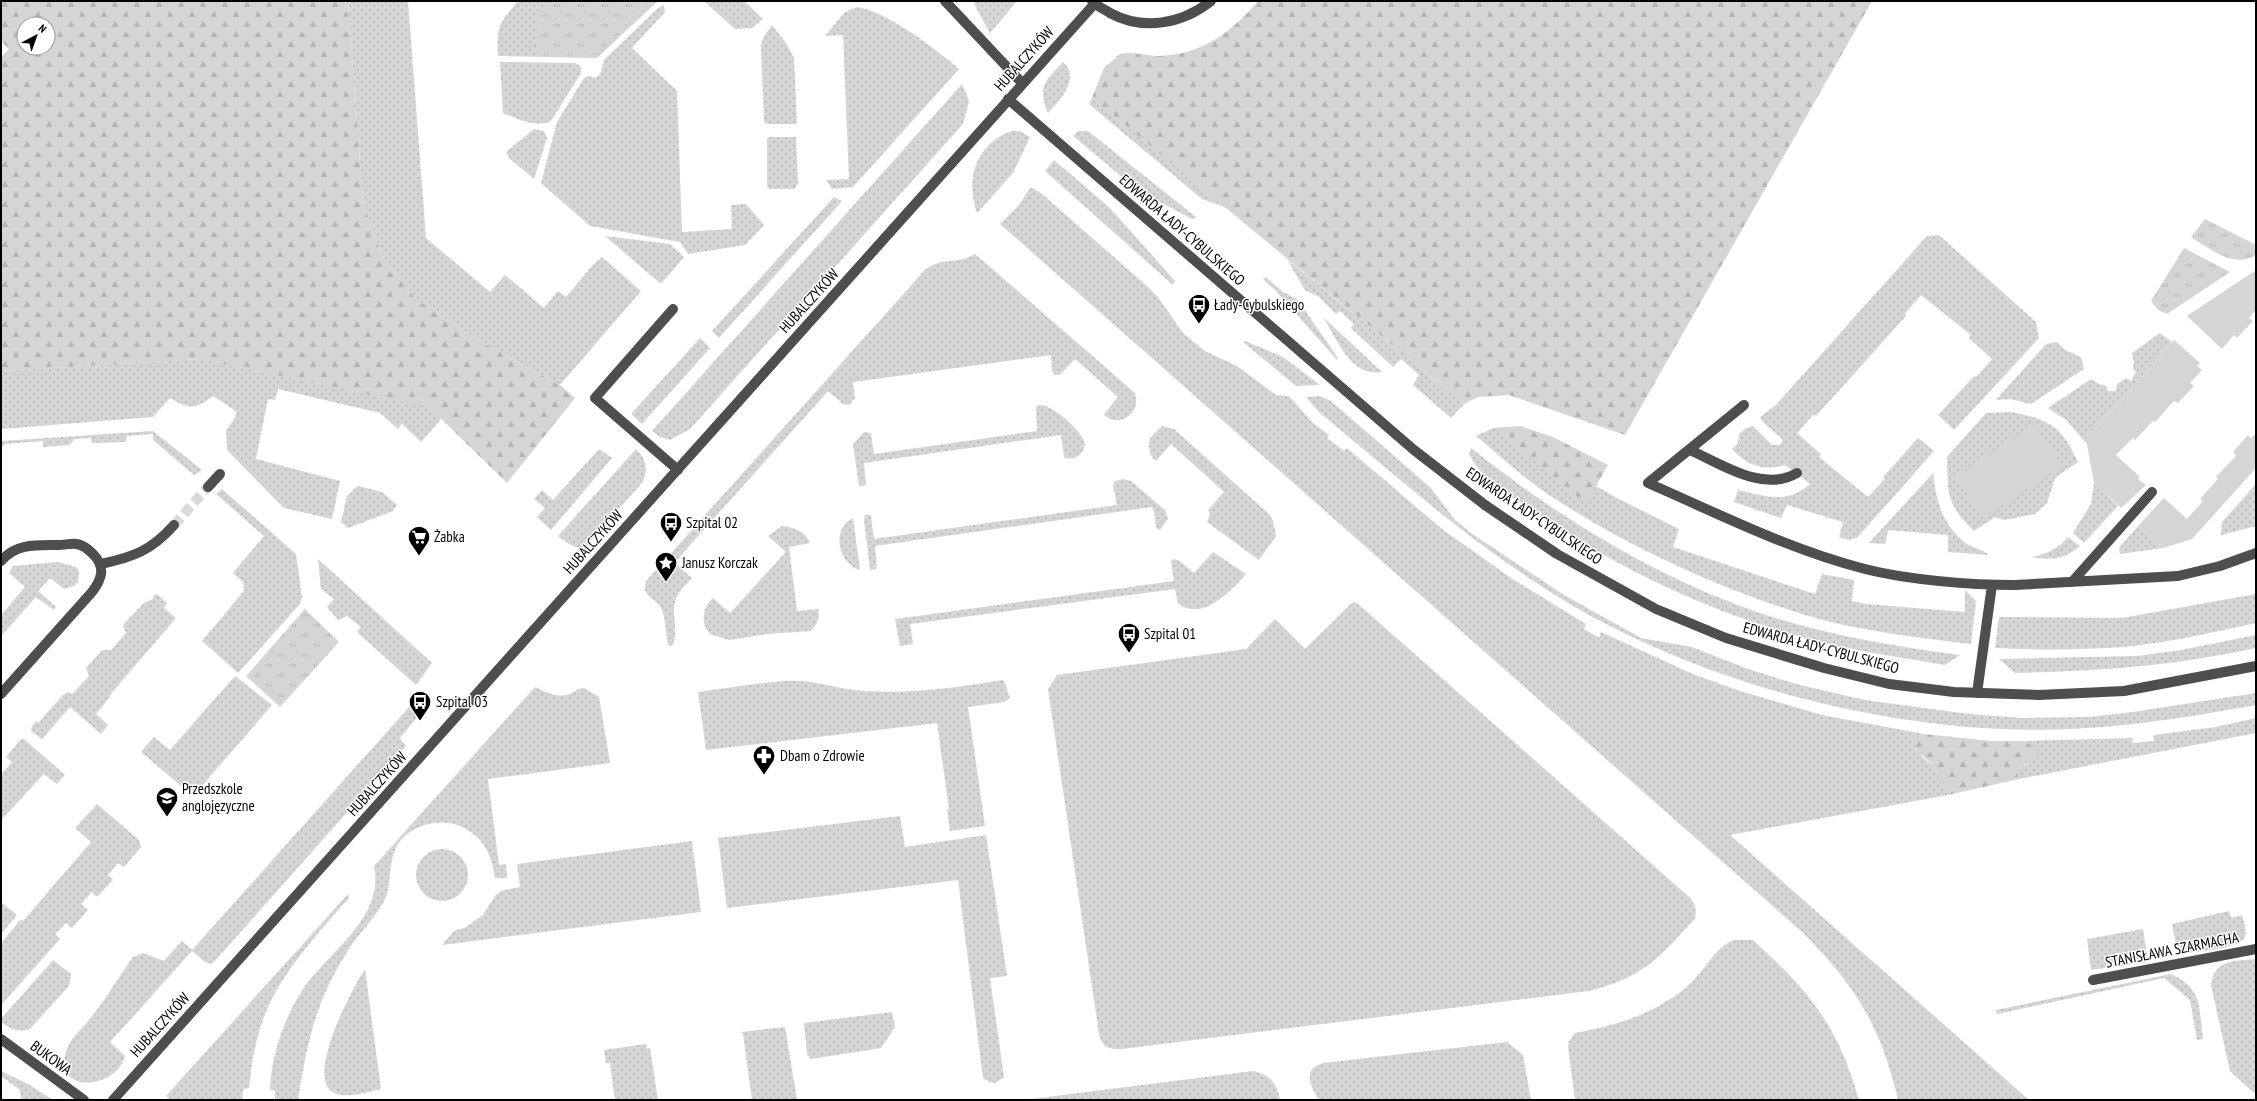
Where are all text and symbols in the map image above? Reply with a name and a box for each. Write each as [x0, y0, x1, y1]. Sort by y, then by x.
north arrow [16, 16, 56, 56]
text: N [36, 21, 49, 36]
street label: HUBALCZYKÓW [990, 23, 1057, 95]
street label: EDWARDA ŁADY-CYBULSKIEGO [1116, 170, 1249, 289]
street label: HUBALCZYKÓW [775, 265, 842, 337]
bus stop icon: Łady-Cybulskiego [1186, 292, 1212, 325]
place label: Łady-Cybulskiego [1214, 295, 1304, 314]
street label: EDWARDA ŁADY-CYBULSKIEGO [1462, 463, 1606, 568]
street label: HUBALCZYKÓW [559, 506, 626, 578]
bus stop icon: Szpital 02 [658, 510, 684, 543]
place label: Szpital 02 [686, 513, 738, 532]
supermarket icon: Żabka [406, 524, 432, 557]
place label: Żabka [434, 527, 465, 546]
place icon: Janusz Korczak [653, 550, 679, 583]
place label: Janusz Korczak [681, 553, 758, 572]
street label: EDWARDA ŁADY-CYBULSKIEGO [1741, 618, 1901, 677]
bus stop icon: Szpital 01 [1116, 621, 1142, 654]
place label: Szpital 01 [1144, 624, 1196, 643]
bus stop icon: Szpital 03 [407, 689, 433, 722]
place label: Szpital 03 [436, 692, 488, 711]
pharmacy icon: Dbam o Zdrowie [751, 743, 777, 776]
place label: Dbam o Zdrowie [780, 746, 865, 765]
street label: HUBALCZYKÓW [343, 748, 410, 820]
place label: Przedszkole anglojęzyczne [182, 779, 255, 815]
school or university icon: Przedszkole anglojęzyczne [154, 785, 180, 818]
street label: STANISŁAWA SZARMACHA [2104, 927, 2241, 972]
street label: HUBALCZYKÓW [126, 989, 193, 1061]
street label: BUKOWA [27, 1036, 77, 1080]

